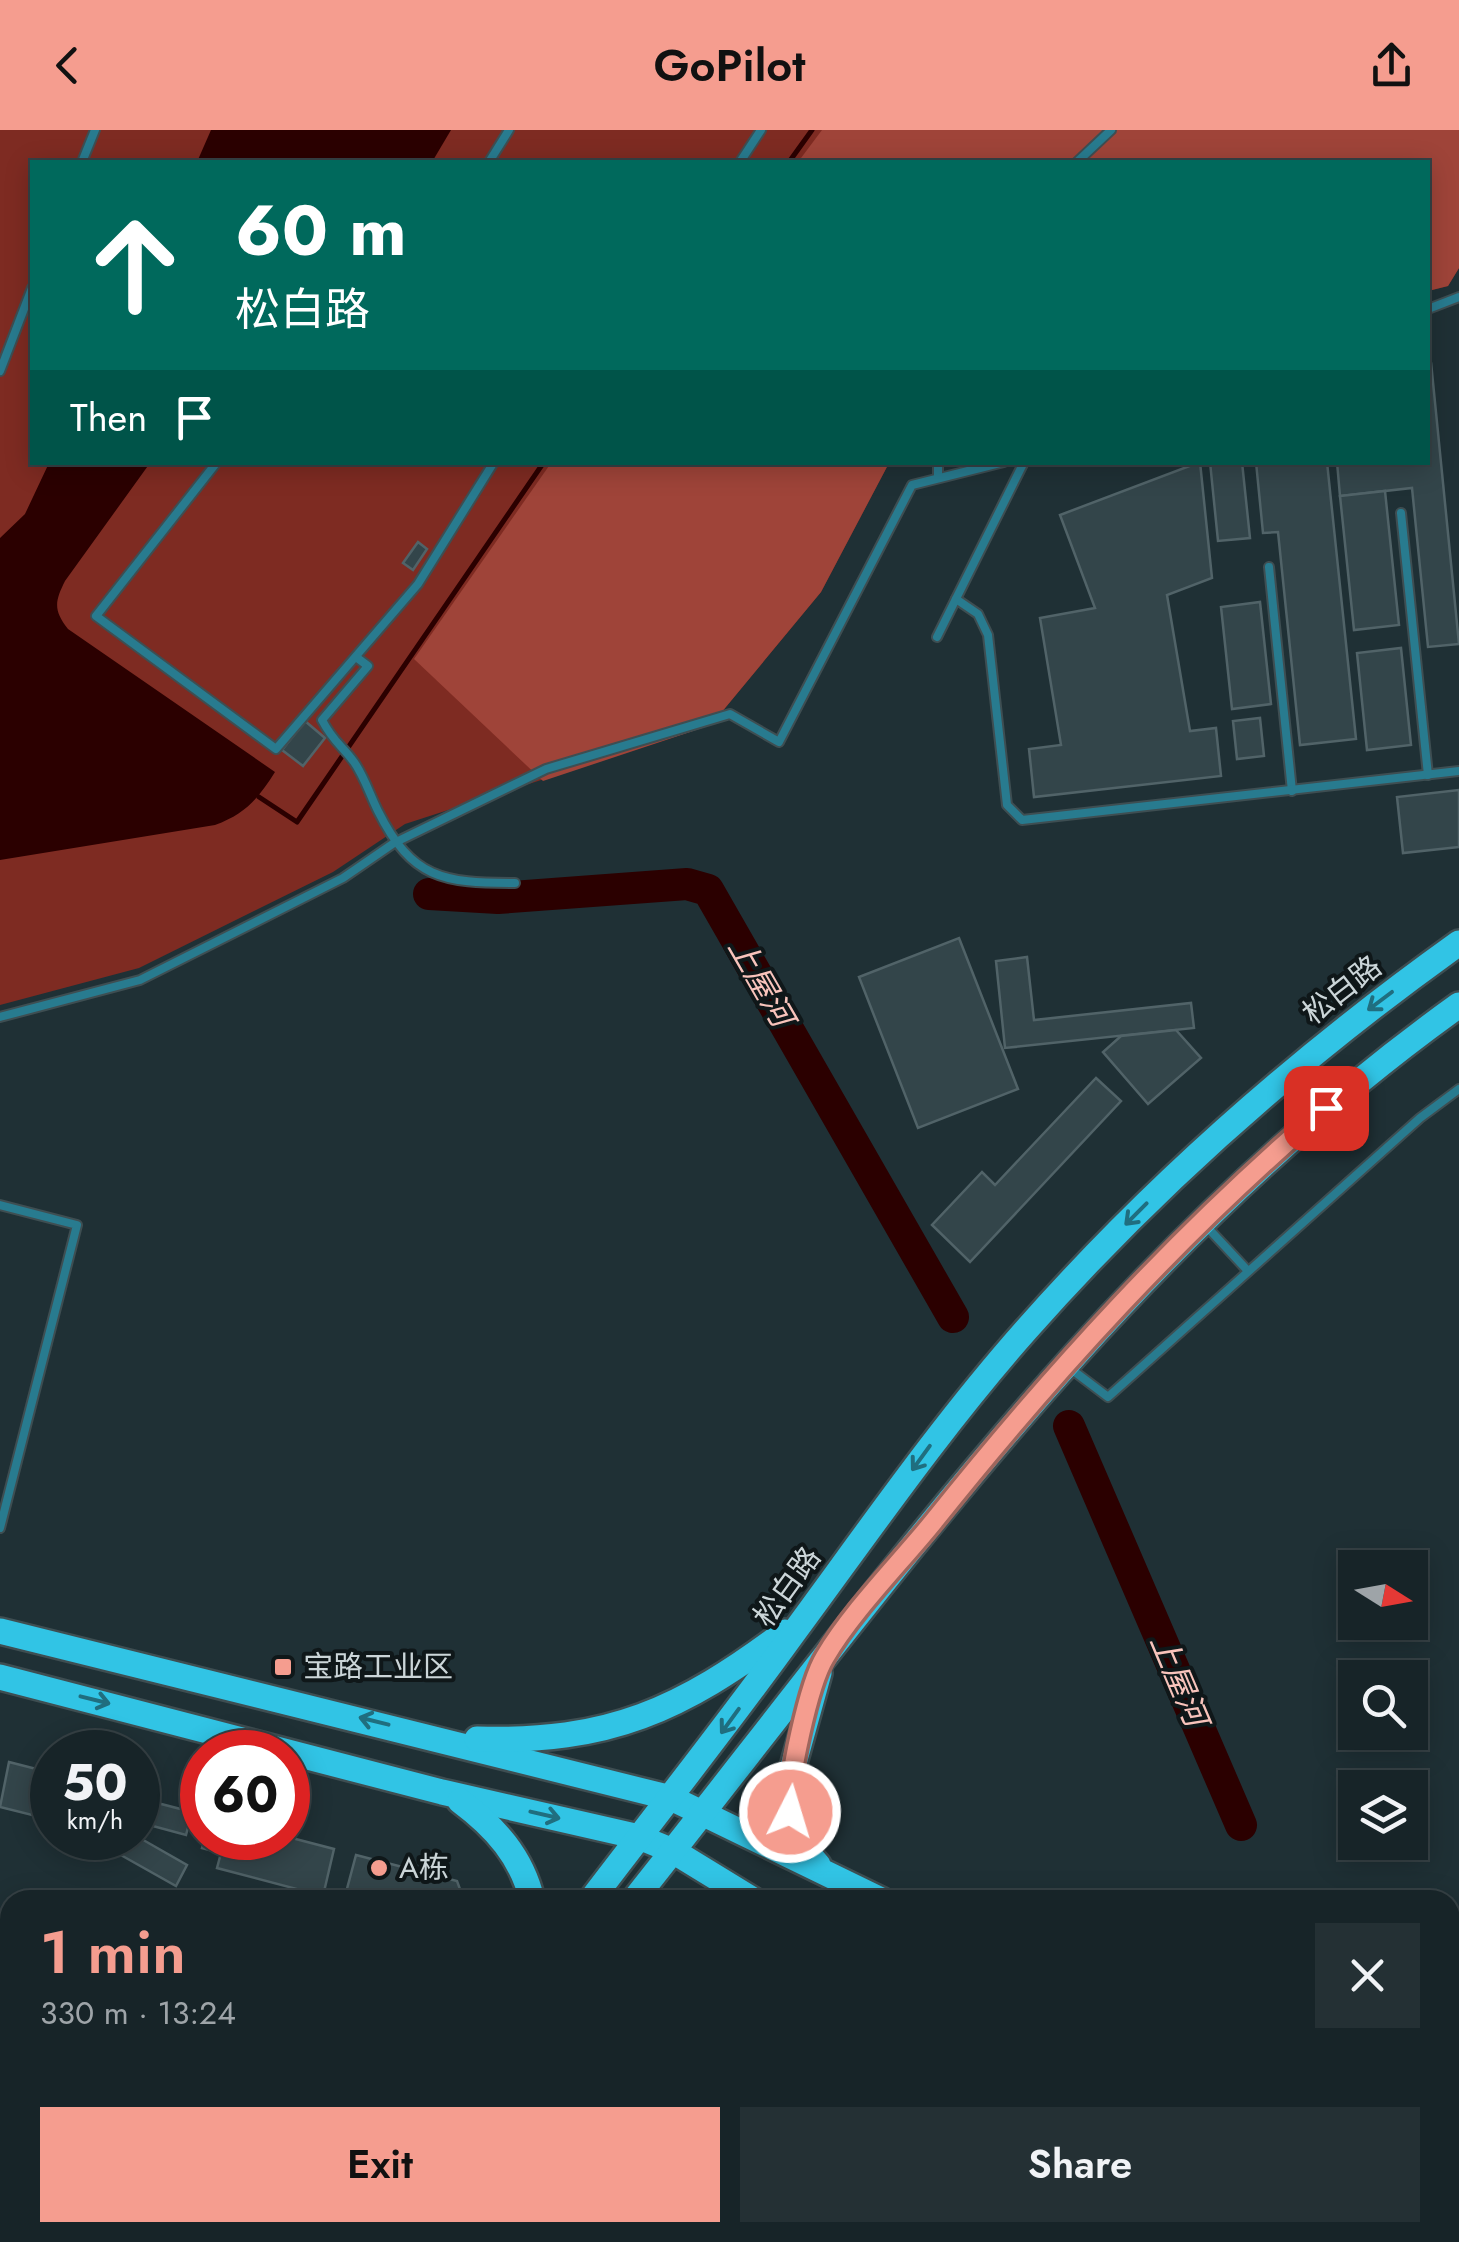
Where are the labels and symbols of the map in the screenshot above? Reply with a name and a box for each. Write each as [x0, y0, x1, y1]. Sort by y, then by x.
water label: 上屋河 [717, 929, 808, 1040]
street label: 松白路 [1293, 945, 1390, 1034]
one-way arrow [1367, 990, 1394, 1011]
pin [1284, 1066, 1369, 1151]
one-way arrow [1124, 1202, 1148, 1226]
one-way arrow [911, 1444, 932, 1471]
street label: 松白路 [743, 1538, 830, 1636]
north arrow [1338, 1550, 1428, 1640]
water label: 上屋河 [1139, 1627, 1221, 1739]
place label: 宝路工业区 [303, 1645, 453, 1688]
marker: 宝路工业区 [272, 1656, 294, 1678]
one-way arrow [78, 1692, 110, 1710]
one-way arrow [719, 1707, 740, 1734]
one-way arrow [359, 1711, 391, 1729]
speed limit sign: 60 [180, 1730, 310, 1860]
position arrow [738, 1760, 842, 1864]
one-way arrow [528, 1807, 560, 1826]
place label: A栋 [399, 1846, 449, 1889]
marker: A栋 [368, 1857, 390, 1879]

